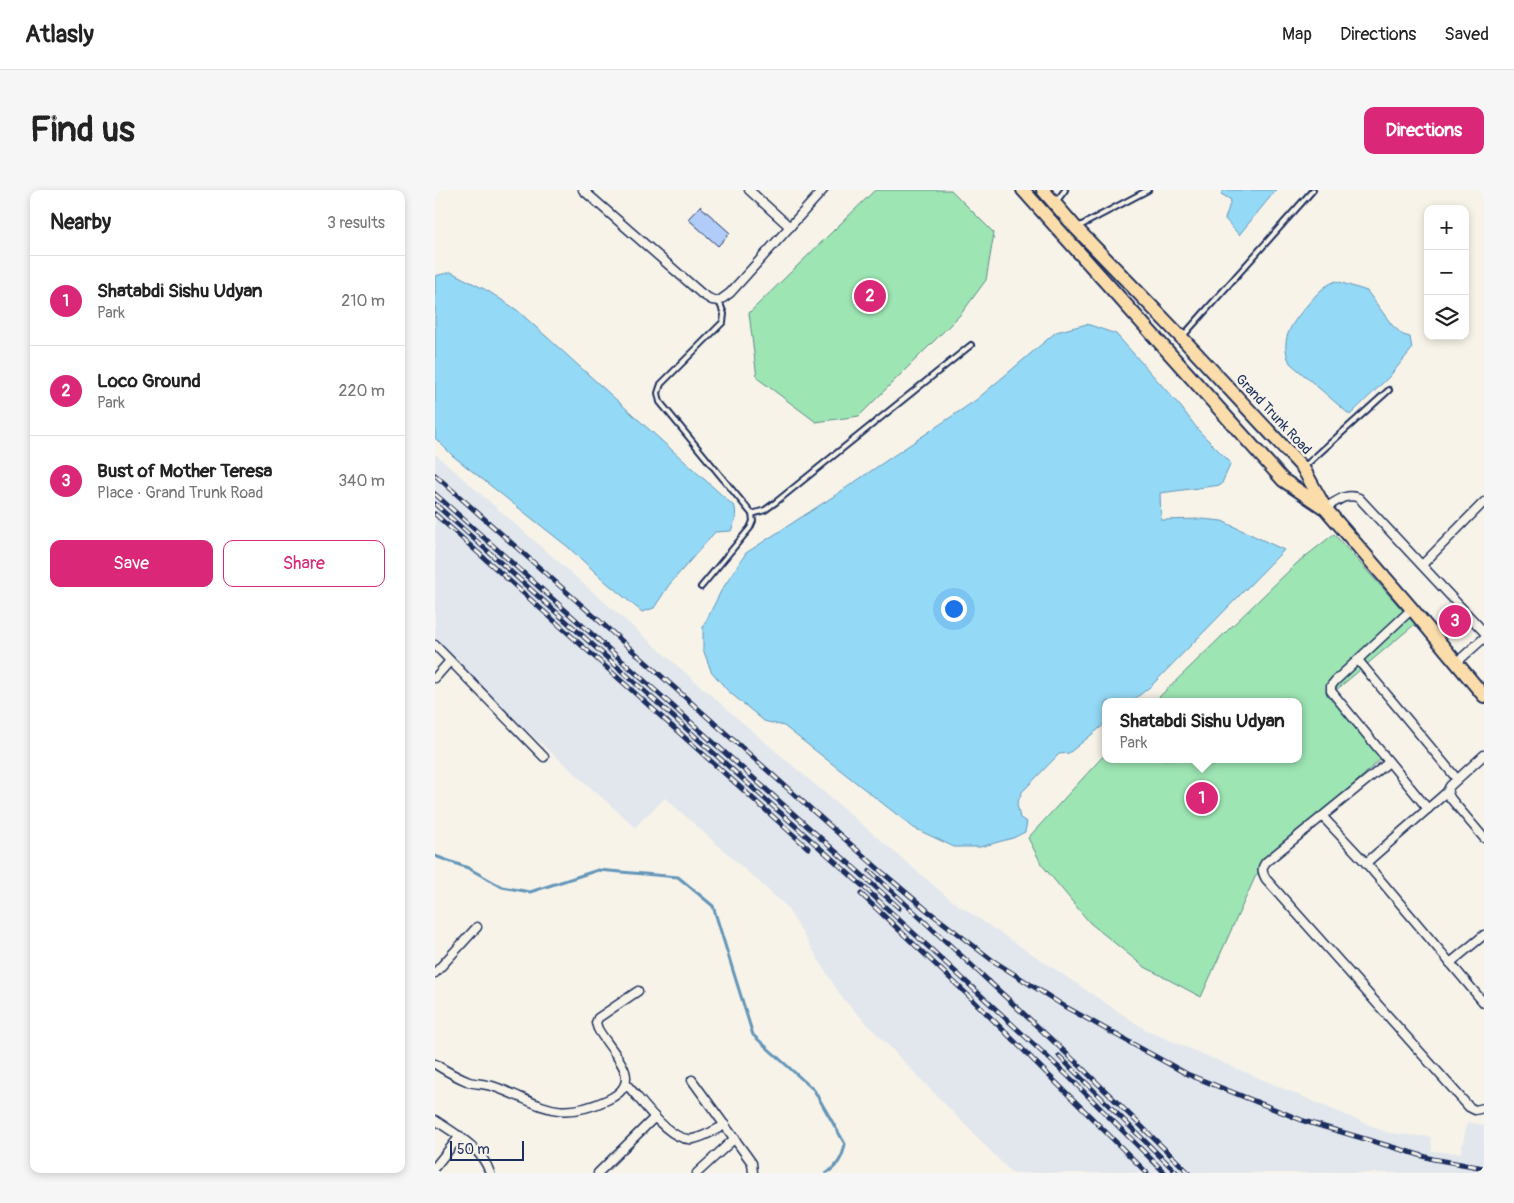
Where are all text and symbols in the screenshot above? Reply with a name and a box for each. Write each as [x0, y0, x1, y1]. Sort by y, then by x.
text: Atlasly [25, 20, 94, 49]
text: Map [1282, 23, 1312, 46]
text: Directions [1340, 23, 1416, 46]
text: Saved [1444, 23, 1489, 46]
button: Directions [1364, 107, 1484, 154]
text: Find us [30, 108, 135, 152]
map controls [1424, 205, 1469, 340]
button: + [1424, 205, 1469, 250]
text: Nearby [50, 209, 111, 236]
text: 3 results [327, 213, 385, 233]
button: − [1424, 250, 1469, 295]
pin: 2 [854, 277, 886, 315]
text: Shatabdi Sishu Udyan [97, 279, 262, 303]
text: 1 [63, 291, 69, 311]
text: 210 m [341, 291, 385, 311]
button: layers [1424, 295, 1469, 340]
text: Park [97, 303, 125, 323]
text: Loco Ground [97, 369, 201, 393]
street label: Grand Trunk Road [1232, 371, 1315, 458]
text: 2 [62, 381, 70, 401]
text: 220 m [339, 381, 385, 401]
text: Park [97, 393, 125, 413]
text: Bust of Mother Teresa [97, 459, 272, 483]
text: 3 [62, 471, 70, 491]
text: 340 m [338, 471, 385, 491]
text: Place · Grand Trunk Road [97, 483, 263, 503]
button: Save [50, 540, 213, 587]
button: Share [223, 540, 385, 587]
your location [941, 596, 967, 622]
pin: 3 [1439, 602, 1471, 640]
popup [1102, 698, 1302, 763]
text: Shatabdi Sishu Udyan [1119, 709, 1285, 733]
text: Park [1119, 733, 1147, 753]
pin: 1 [1186, 779, 1218, 817]
scale bar [450, 1138, 524, 1161]
text: 50 m [457, 1141, 490, 1158]

